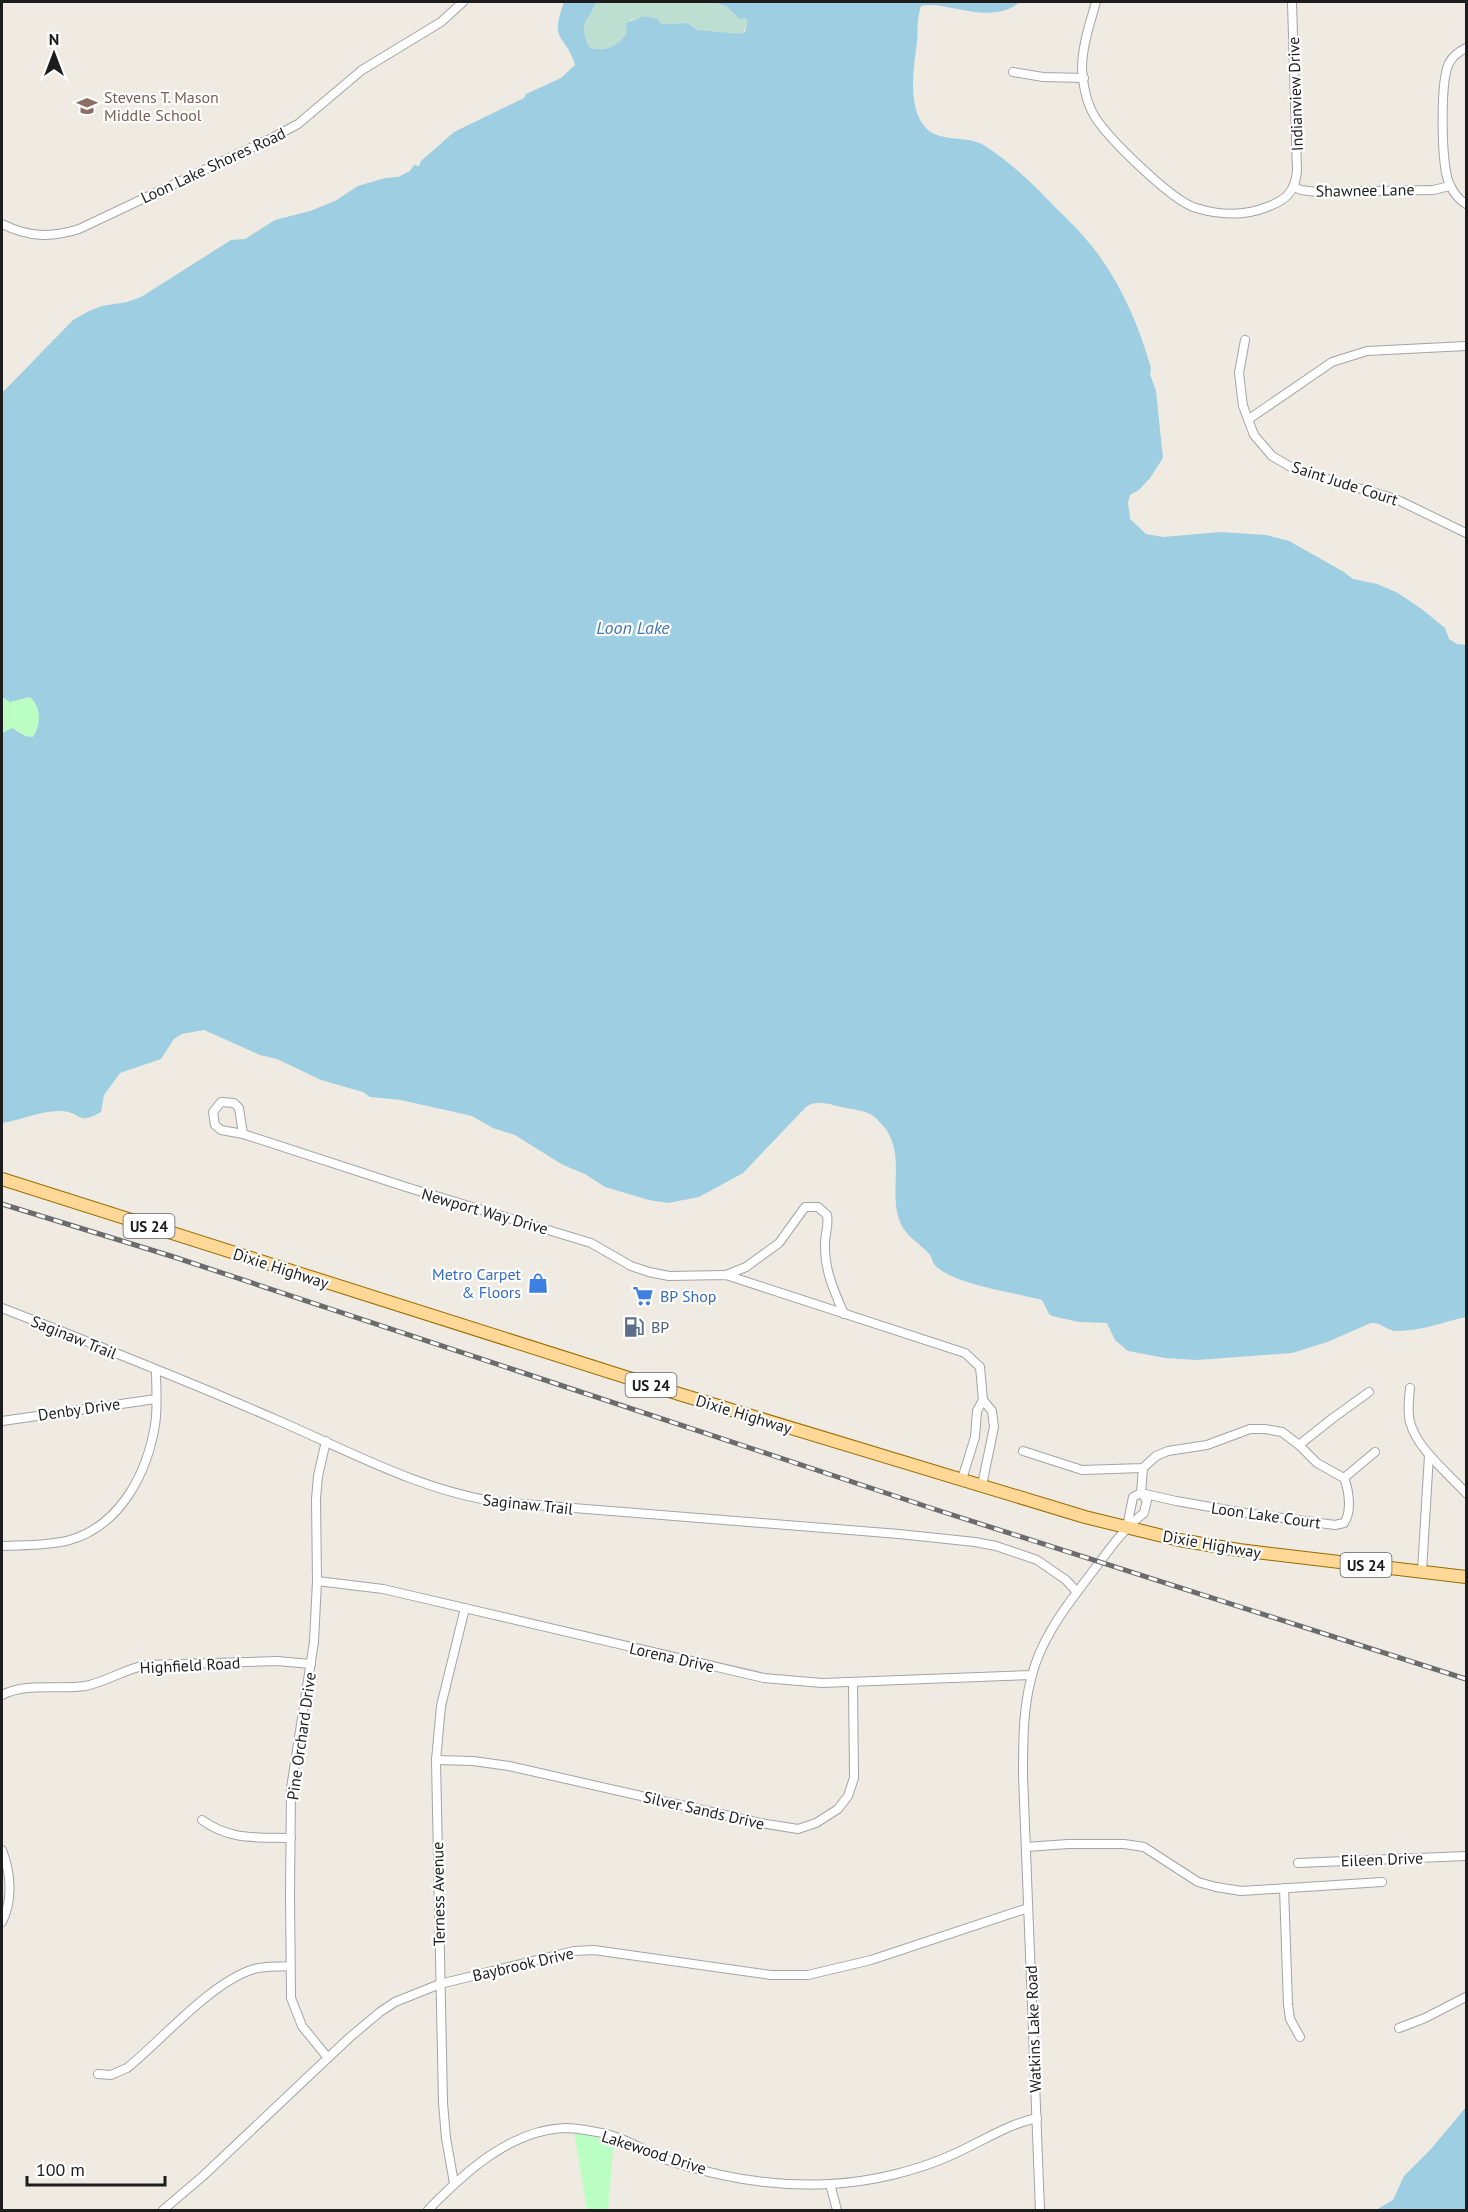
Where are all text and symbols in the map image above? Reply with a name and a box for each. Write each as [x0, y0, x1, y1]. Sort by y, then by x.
north arrow [24, 24, 84, 84]
text: N [49, 29, 59, 49]
street label: Indianview Drive [1283, 36, 1307, 152]
place label: Stevens T. Mason Middle School [104, 87, 219, 125]
school or university icon: Stevens T. Mason Middle School [75, 94, 99, 118]
street label: Loon Lake Shores Road [137, 123, 289, 207]
street label: Shawnee Lane [1315, 179, 1415, 201]
street label: Saint Jude Court [1289, 456, 1401, 510]
water label: Loon Lake [596, 616, 670, 639]
street label: Newport Way Drive [419, 1183, 551, 1239]
road number: US 24 [124, 1214, 174, 1238]
street label: Dixie Highway [231, 1243, 332, 1293]
place label: Metro Carpet & Floors [432, 1264, 522, 1302]
shop icon: Metro Carpet & Floors [526, 1271, 550, 1295]
supermarket icon: BP Shop [631, 1284, 655, 1308]
place label: BP Shop [660, 1286, 716, 1306]
street label: Saginaw Trail [28, 1311, 120, 1363]
fuel station icon: BP [622, 1315, 646, 1339]
place label: BP [651, 1317, 669, 1337]
road number: US 24 [626, 1373, 676, 1397]
street label: Dixie Highway [694, 1390, 795, 1438]
street label: Denby Drive [37, 1393, 121, 1425]
street label: Saginaw Trail [482, 1489, 574, 1519]
street label: Loon Lake Court [1210, 1497, 1323, 1533]
street label: Dixie Highway [1161, 1526, 1263, 1563]
road number: US 24 [1340, 1553, 1392, 1577]
street label: Lorena Drive [628, 1638, 716, 1676]
street label: Highfield Road [139, 1652, 241, 1678]
street label: Pine Orchard Drive [282, 1671, 320, 1801]
street label: Silver Sands Drive [642, 1786, 766, 1834]
street label: Terness Avenue [427, 1842, 449, 1946]
street label: Eileen Drive [1340, 1848, 1424, 1870]
street label: Baybrook Drive [470, 1943, 576, 1985]
street label: Watkins Lake Road [1021, 1965, 1045, 2093]
street label: Lakewood Drive [599, 2126, 709, 2178]
scale bar [27, 2149, 165, 2187]
text: 100 m [36, 2158, 85, 2181]

